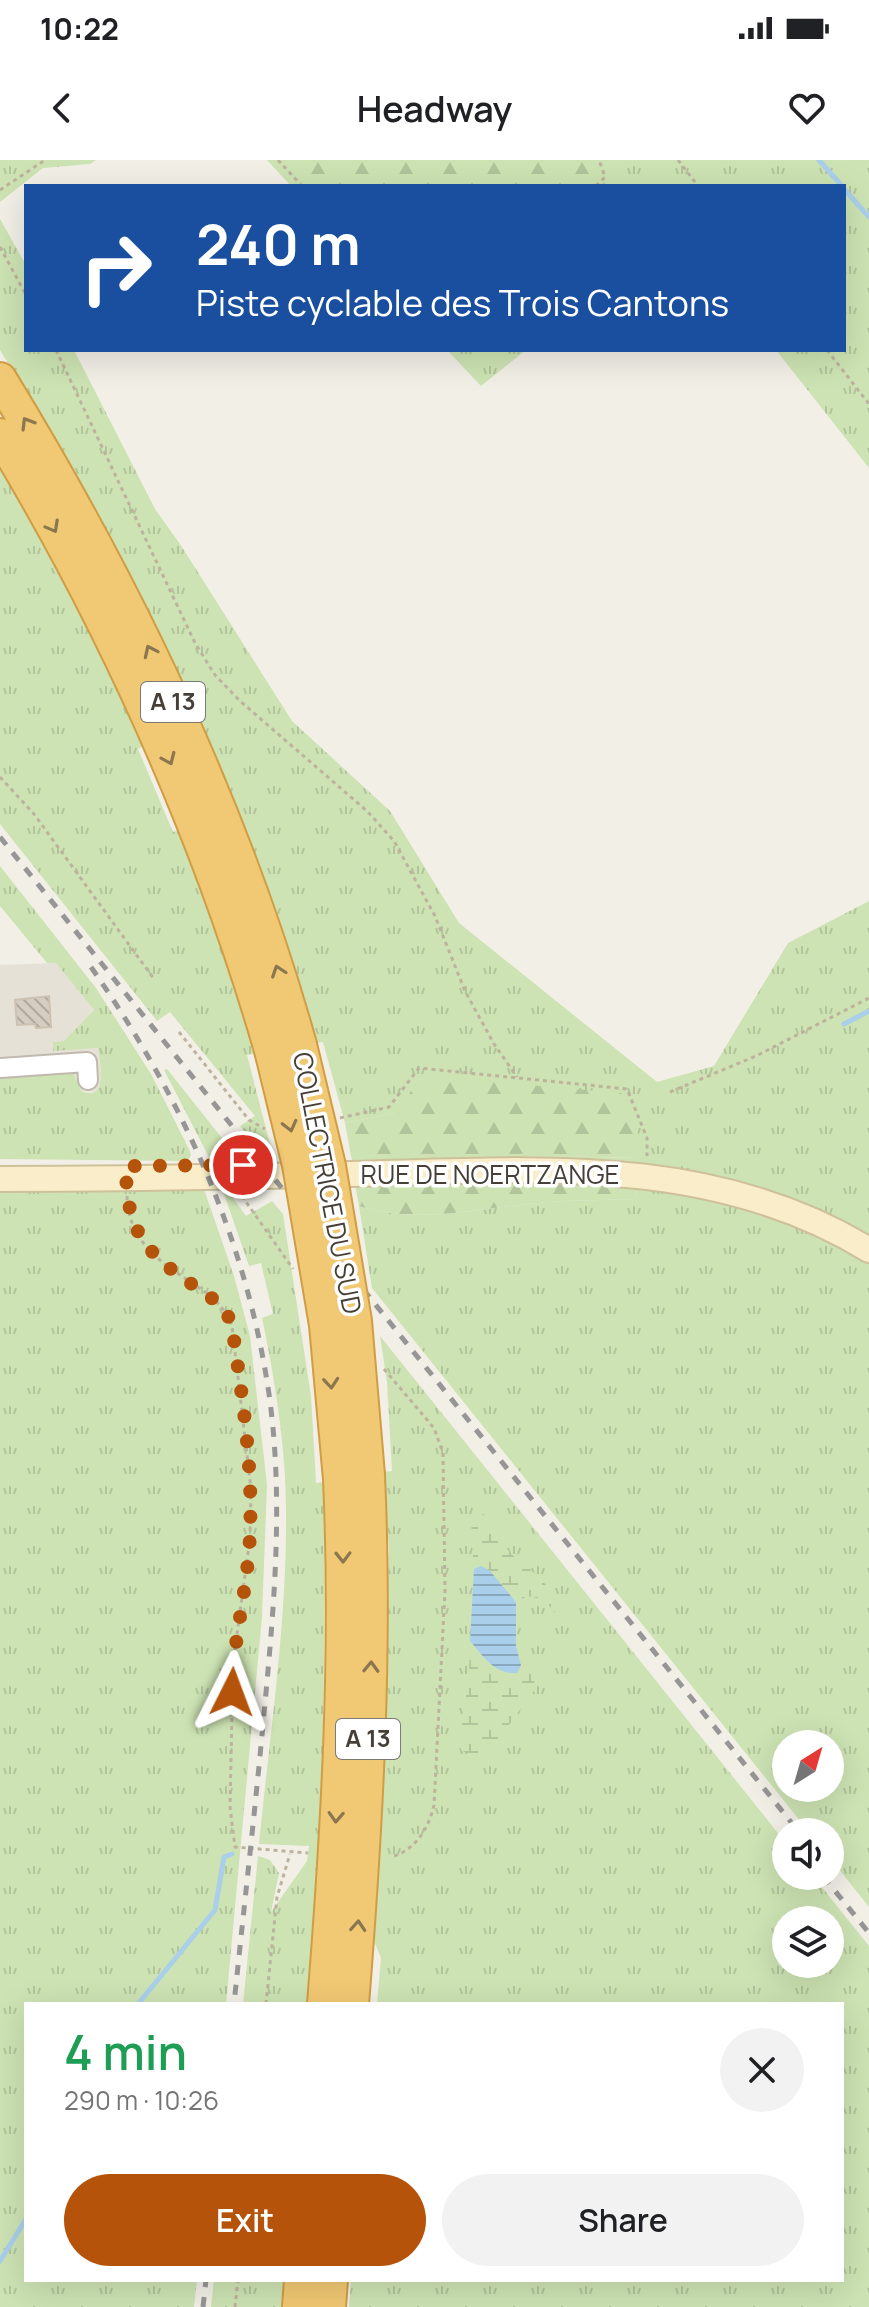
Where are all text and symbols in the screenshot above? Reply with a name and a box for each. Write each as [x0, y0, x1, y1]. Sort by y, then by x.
text: 10:22 [40, 8, 119, 49]
text: Headway [357, 84, 512, 133]
icon: back [40, 86, 84, 130]
icon: heart [785, 86, 829, 130]
text: 240 m [196, 205, 361, 282]
icon: right [64, 216, 168, 320]
text: Piste cyclable des Trois Cantons [196, 278, 729, 327]
one-way arrow [21, 417, 36, 432]
one-way arrow [43, 519, 58, 533]
one-way arrow [144, 645, 160, 660]
road number: A 13 [141, 682, 205, 722]
one-way arrow [159, 751, 175, 766]
one-way arrow [272, 964, 288, 978]
street label: COLLECTRICE DU SUD [285, 1049, 371, 1317]
one-way arrow [280, 1119, 297, 1133]
pin [209, 1131, 277, 1199]
icon: arrive [221, 1143, 265, 1187]
street label: RUE DE NOERTZANGE [361, 1156, 619, 1192]
one-way arrow [323, 1376, 340, 1389]
one-way arrow [334, 1551, 352, 1564]
position arrow [190, 1650, 274, 1734]
one-way arrow [363, 1660, 380, 1673]
road number: A 13 [336, 1719, 400, 1759]
north arrow [772, 1730, 844, 1802]
map controls [772, 1730, 844, 1978]
one-way arrow [328, 1811, 345, 1824]
button: sound [772, 1818, 844, 1890]
button: layers [772, 1906, 844, 1978]
one-way arrow [349, 1919, 366, 1932]
text: 4 min [64, 2019, 187, 2084]
button: close [720, 2028, 804, 2112]
text: 290 m · 10:26 [64, 2082, 219, 2118]
button: Exit [64, 2174, 426, 2266]
button: Share [442, 2174, 804, 2266]

